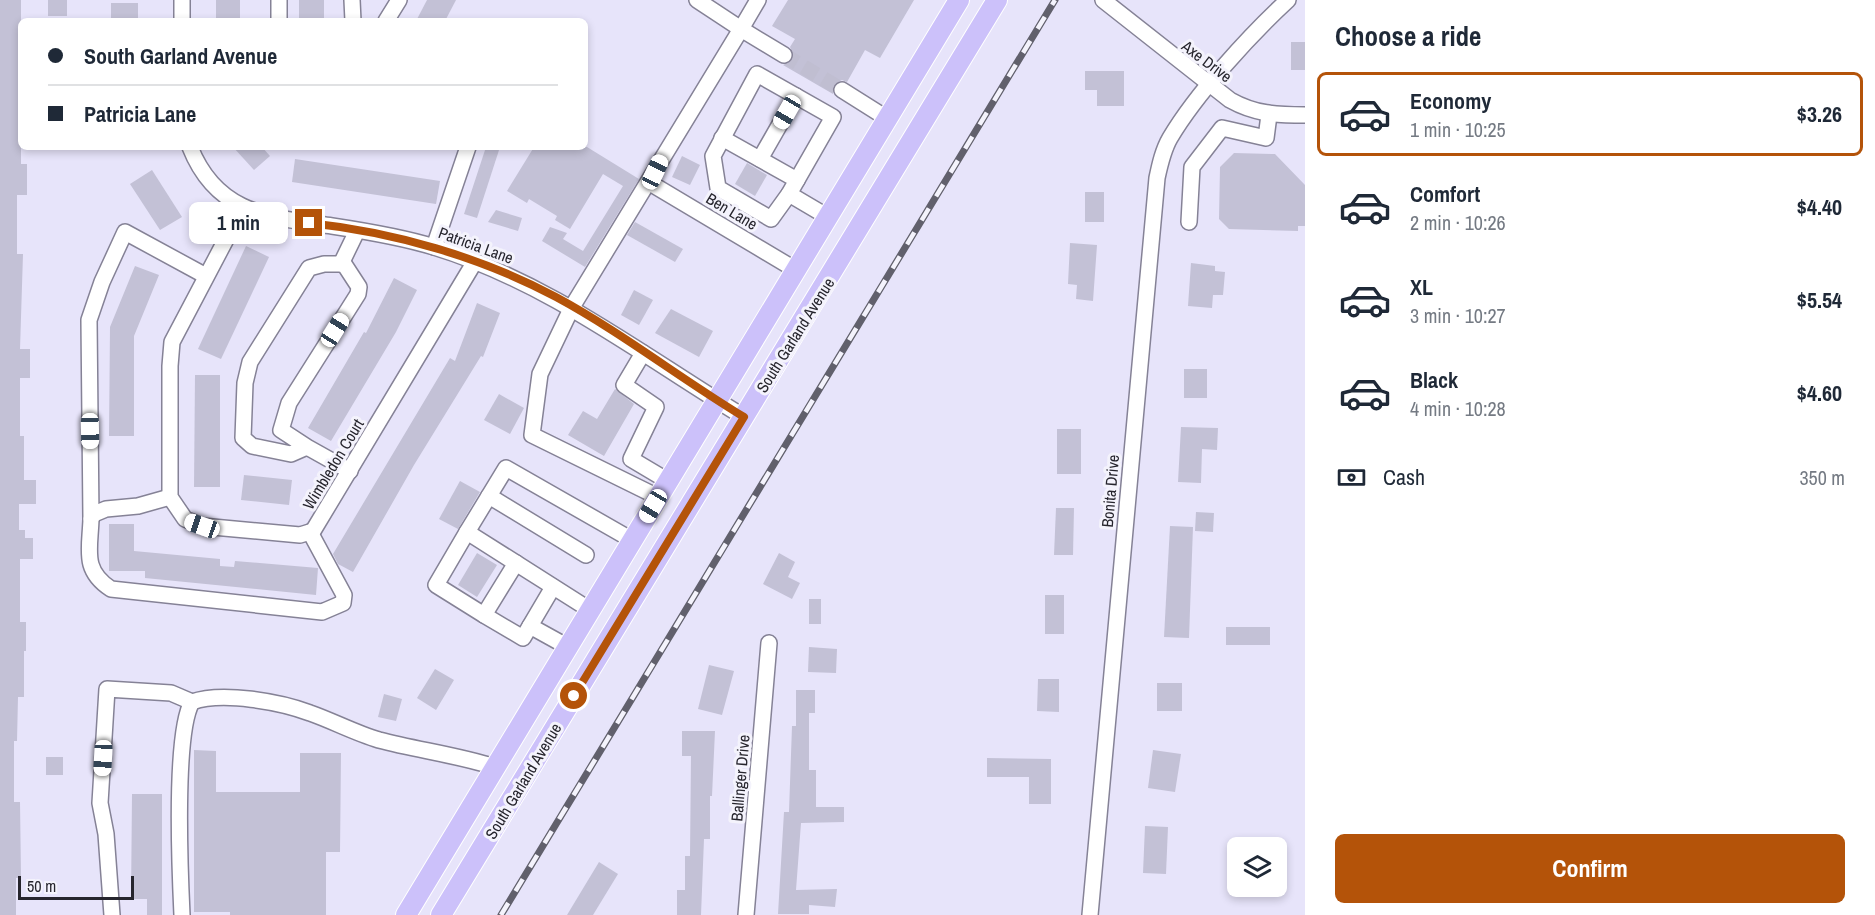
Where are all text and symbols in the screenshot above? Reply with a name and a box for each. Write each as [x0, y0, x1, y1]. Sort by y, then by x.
text: Choose a ride [1335, 18, 1481, 54]
street label: Axe Drive [1177, 34, 1237, 87]
text: South Garland Avenue [84, 41, 277, 71]
text: Economy [1410, 86, 1491, 116]
icon: car [1338, 87, 1392, 141]
car [770, 92, 804, 132]
text: Patricia Lane [84, 99, 196, 129]
text: $3.26 [1797, 99, 1842, 129]
text: 1 min · 10:25 [1410, 116, 1506, 143]
car [639, 152, 671, 192]
text: Comfort [1410, 179, 1480, 209]
icon: car [1338, 180, 1392, 234]
street label: Ben Lane [702, 187, 762, 235]
text: $4.40 [1797, 192, 1842, 222]
callout: 1 min [189, 202, 288, 244]
text: 1 min [217, 209, 260, 236]
route end [295, 209, 322, 236]
text: 2 min · 10:26 [1410, 209, 1506, 236]
street label: Patricia Lane [436, 221, 516, 269]
text: XL [1410, 272, 1433, 302]
street label: South Garland Avenue [751, 273, 839, 397]
icon: car [1338, 273, 1392, 327]
text: $5.54 [1797, 285, 1842, 315]
text: 3 min · 10:27 [1410, 302, 1506, 329]
car [318, 310, 352, 350]
text: Black [1410, 365, 1458, 395]
icon: car [1338, 366, 1392, 420]
text: $4.60 [1797, 378, 1842, 408]
text: 4 min · 10:28 [1410, 395, 1506, 422]
car [81, 413, 99, 449]
street label: Wimbledon Court [297, 414, 369, 513]
street label: Bonita Drive [1096, 454, 1124, 528]
icon: cash [1335, 461, 1368, 494]
text: Cash [1383, 462, 1425, 492]
text: 350 m [1799, 464, 1845, 491]
car [636, 486, 670, 526]
car [182, 512, 222, 540]
route start [560, 682, 587, 709]
street label: South Garland Avenue [480, 719, 566, 843]
street label: Ballinger Drive [725, 734, 755, 822]
car [93, 740, 113, 776]
button: Confirm [1335, 834, 1845, 903]
map controls [1227, 837, 1287, 897]
button: layers [1227, 837, 1287, 897]
scale bar [18, 873, 134, 900]
text: 50 m [27, 875, 56, 897]

